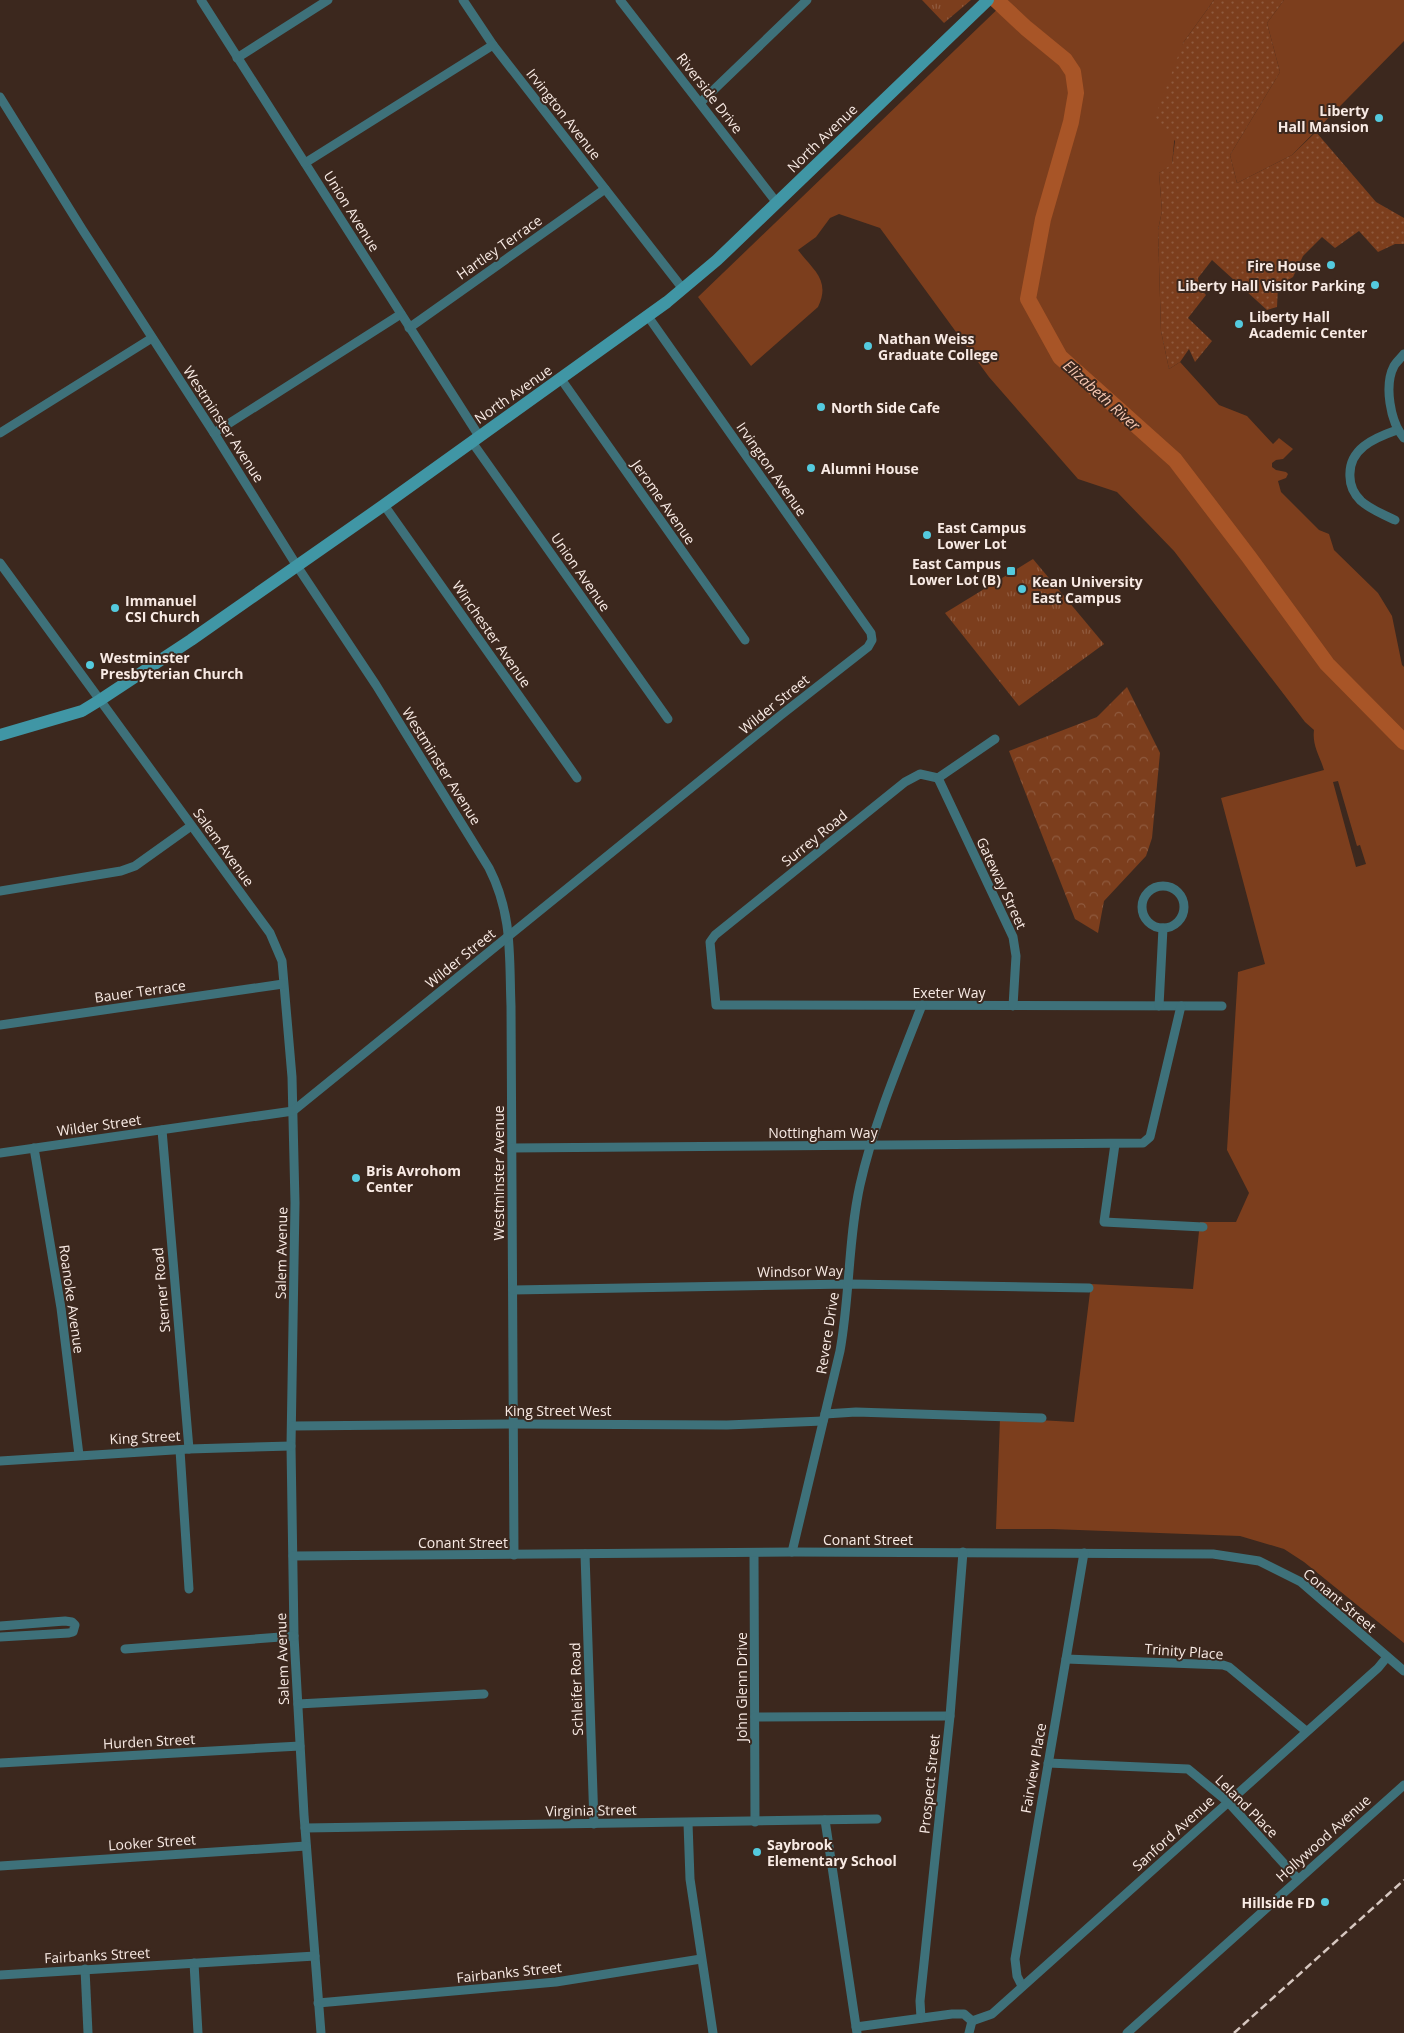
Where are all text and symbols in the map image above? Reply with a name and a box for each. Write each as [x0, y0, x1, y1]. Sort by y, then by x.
street label: Riverside Drive [673, 49, 748, 137]
street label: Irvington Avenue [522, 65, 606, 164]
street label: North Avenue [783, 100, 861, 176]
place label: Liberty Hall Mansion [1278, 101, 1369, 136]
marker: Liberty Hall Mansion [1373, 112, 1385, 124]
street label: Union Avenue [320, 167, 384, 255]
street label: Hartley Terrace [452, 210, 546, 284]
place label: Fire House [1247, 256, 1321, 275]
marker: Fire House [1325, 259, 1337, 271]
place label: Liberty Hall Visitor Parking [1177, 276, 1365, 295]
marker: Liberty Hall Visitor Parking [1369, 279, 1381, 291]
place label: Liberty Hall Academic Center [1249, 307, 1368, 342]
marker: Liberty Hall Academic Center [1233, 318, 1245, 330]
place label: Nathan Weiss Graduate College [878, 329, 998, 364]
marker: Nathan Weiss Graduate College [862, 340, 874, 352]
water label: Elizabeth River [1059, 355, 1145, 436]
street label: North Avenue [470, 360, 556, 428]
street label: Westminster Avenue [179, 362, 269, 486]
place label: North Side Cafe [831, 398, 940, 417]
marker: North Side Cafe [815, 401, 827, 413]
street label: Irvington Avenue [732, 418, 812, 520]
street label: Jerome Avenue [627, 454, 700, 548]
place label: Alumni House [821, 459, 919, 478]
marker: Alumni House [805, 462, 817, 474]
place label: East Campus Lower Lot [937, 518, 1026, 553]
street label: Union Avenue [547, 529, 615, 615]
marker: East Campus Lower Lot [921, 529, 933, 541]
place label: East Campus Lower Lot (B) [909, 554, 1001, 589]
marker: East Campus Lower Lot (B) [1005, 565, 1017, 577]
place label: Kean University East Campus [1032, 572, 1143, 607]
street label: Winchester Avenue [448, 577, 536, 691]
marker: Kean University East Campus [1016, 583, 1028, 595]
place label: Immanuel CSI Church [125, 591, 200, 626]
marker: Immanuel CSI Church [109, 602, 121, 614]
place label: Westminster Presbyterian Church [100, 648, 244, 683]
marker: Westminster Presbyterian Church [84, 659, 96, 671]
street label: Wilder Street [735, 670, 813, 738]
street label: Westminster Avenue [398, 704, 486, 828]
street label: Salem Avenue [189, 804, 259, 890]
street label: Surrey Road [777, 806, 851, 870]
street label: Gateway Street [972, 834, 1032, 932]
street label: Wilder Street [421, 924, 499, 992]
street label: Bauer Terrace [93, 975, 187, 1007]
street label: Exeter Way [913, 983, 986, 1002]
street label: Westminster Avenue [489, 1105, 508, 1241]
street label: Wilder Street [56, 1110, 142, 1140]
street label: Nottingham Way [768, 1123, 879, 1142]
place label: Bris Avrohom Center [366, 1161, 461, 1196]
marker: Bris Avrohom Center [350, 1172, 362, 1184]
street label: Salem Avenue [271, 1207, 291, 1299]
street label: Roanoke Avenue [55, 1243, 89, 1355]
street label: Sterner Road [148, 1247, 174, 1333]
street label: Windsor Way [757, 1261, 844, 1281]
street label: Revere Drive [811, 1290, 843, 1375]
street label: King Street West [504, 1401, 612, 1420]
street label: King Street [109, 1426, 181, 1448]
street label: Conant Street [823, 1530, 913, 1549]
street label: Conant Street [418, 1533, 508, 1552]
street label: Conant Street [1299, 1564, 1381, 1636]
street label: Salem Avenue [271, 1612, 293, 1705]
street label: John Glenn Drive [732, 1632, 751, 1744]
street label: Trinity Place [1144, 1639, 1224, 1663]
street label: Schleifer Road [565, 1642, 587, 1736]
street label: Fairview Place [1016, 1721, 1050, 1815]
street label: Hurden Street [102, 1729, 196, 1753]
street label: Prospect Street [914, 1733, 944, 1835]
street label: Leland Place [1211, 1770, 1283, 1842]
street label: Hollywood Avenue [1272, 1790, 1375, 1886]
street label: Sanford Avenue [1128, 1791, 1218, 1875]
street label: Virginia Street [545, 1800, 637, 1820]
street label: Looker Street [108, 1829, 196, 1855]
place label: Saybrook Elementary School [767, 1835, 897, 1870]
marker: Saybrook Elementary School [751, 1846, 763, 1858]
place label: Hillside FD [1241, 1893, 1315, 1912]
marker: Hillside FD [1319, 1896, 1331, 1908]
street label: Fairbanks Street [44, 1943, 150, 1967]
street label: Fairbanks Street [455, 1957, 563, 1987]

